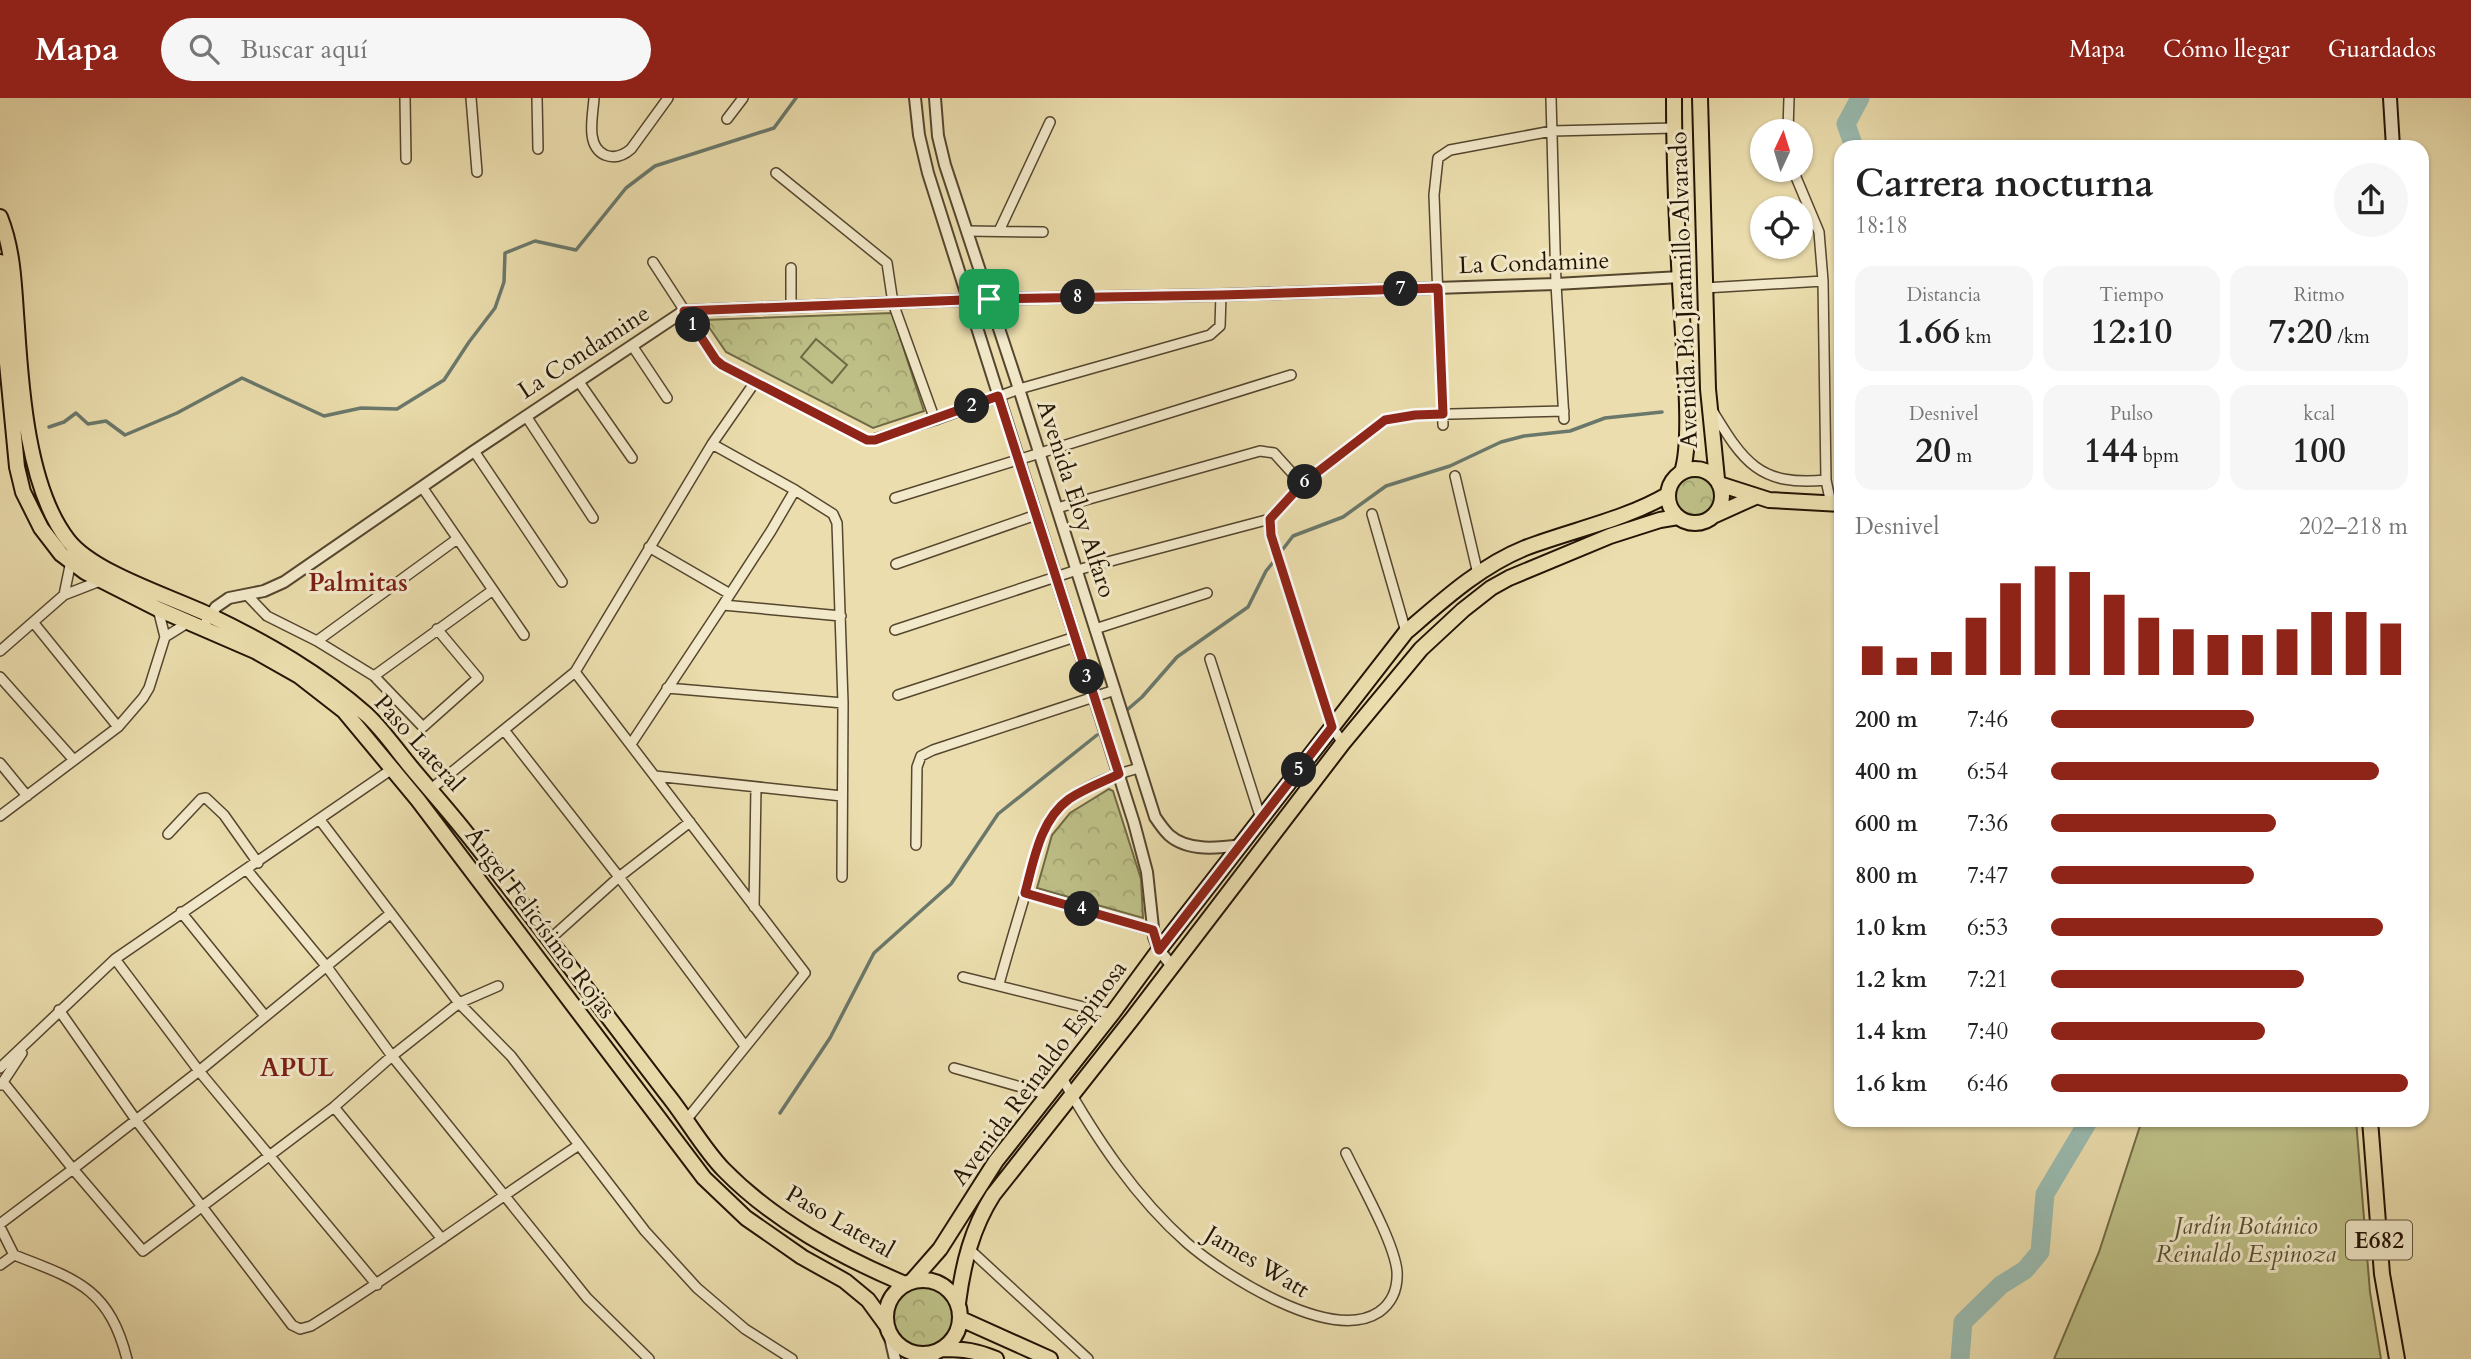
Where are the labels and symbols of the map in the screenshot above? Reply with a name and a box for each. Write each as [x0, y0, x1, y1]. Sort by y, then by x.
north arrow [1750, 119, 1813, 182]
street label: Avenida Pío Jaramillo Alvarado [1662, 131, 1706, 449]
street label: La Condamine [1458, 244, 1610, 282]
pin [959, 269, 1019, 329]
pin: 7 [1384, 272, 1418, 306]
pin: 8 [1060, 280, 1096, 314]
street label: La Condamine [512, 297, 656, 407]
pin: 1 [676, 308, 710, 342]
pin: 2 [954, 388, 990, 424]
street label: Avenida Eloy Alfaro [1029, 396, 1123, 602]
pin: 6 [1288, 464, 1322, 500]
district label: Palmitas [308, 565, 408, 600]
pin: 3 [1070, 660, 1104, 694]
street label: Paso Lateral [366, 687, 472, 799]
pin: 5 [1282, 752, 1316, 788]
street label: Ángel Felicísimo Rojas [457, 820, 623, 1026]
pin: 4 [1064, 892, 1100, 926]
street label: Avenida Reinaldo Espinosa [943, 953, 1135, 1192]
district label: APUL [260, 1050, 334, 1085]
street label: Paso Lateral [780, 1178, 900, 1266]
park label: Jardín Botánico Reinaldo Espinoza [2156, 1210, 2337, 1271]
street label: James Watt [1196, 1216, 1316, 1306]
road number: E682 [2346, 1220, 2412, 1260]

